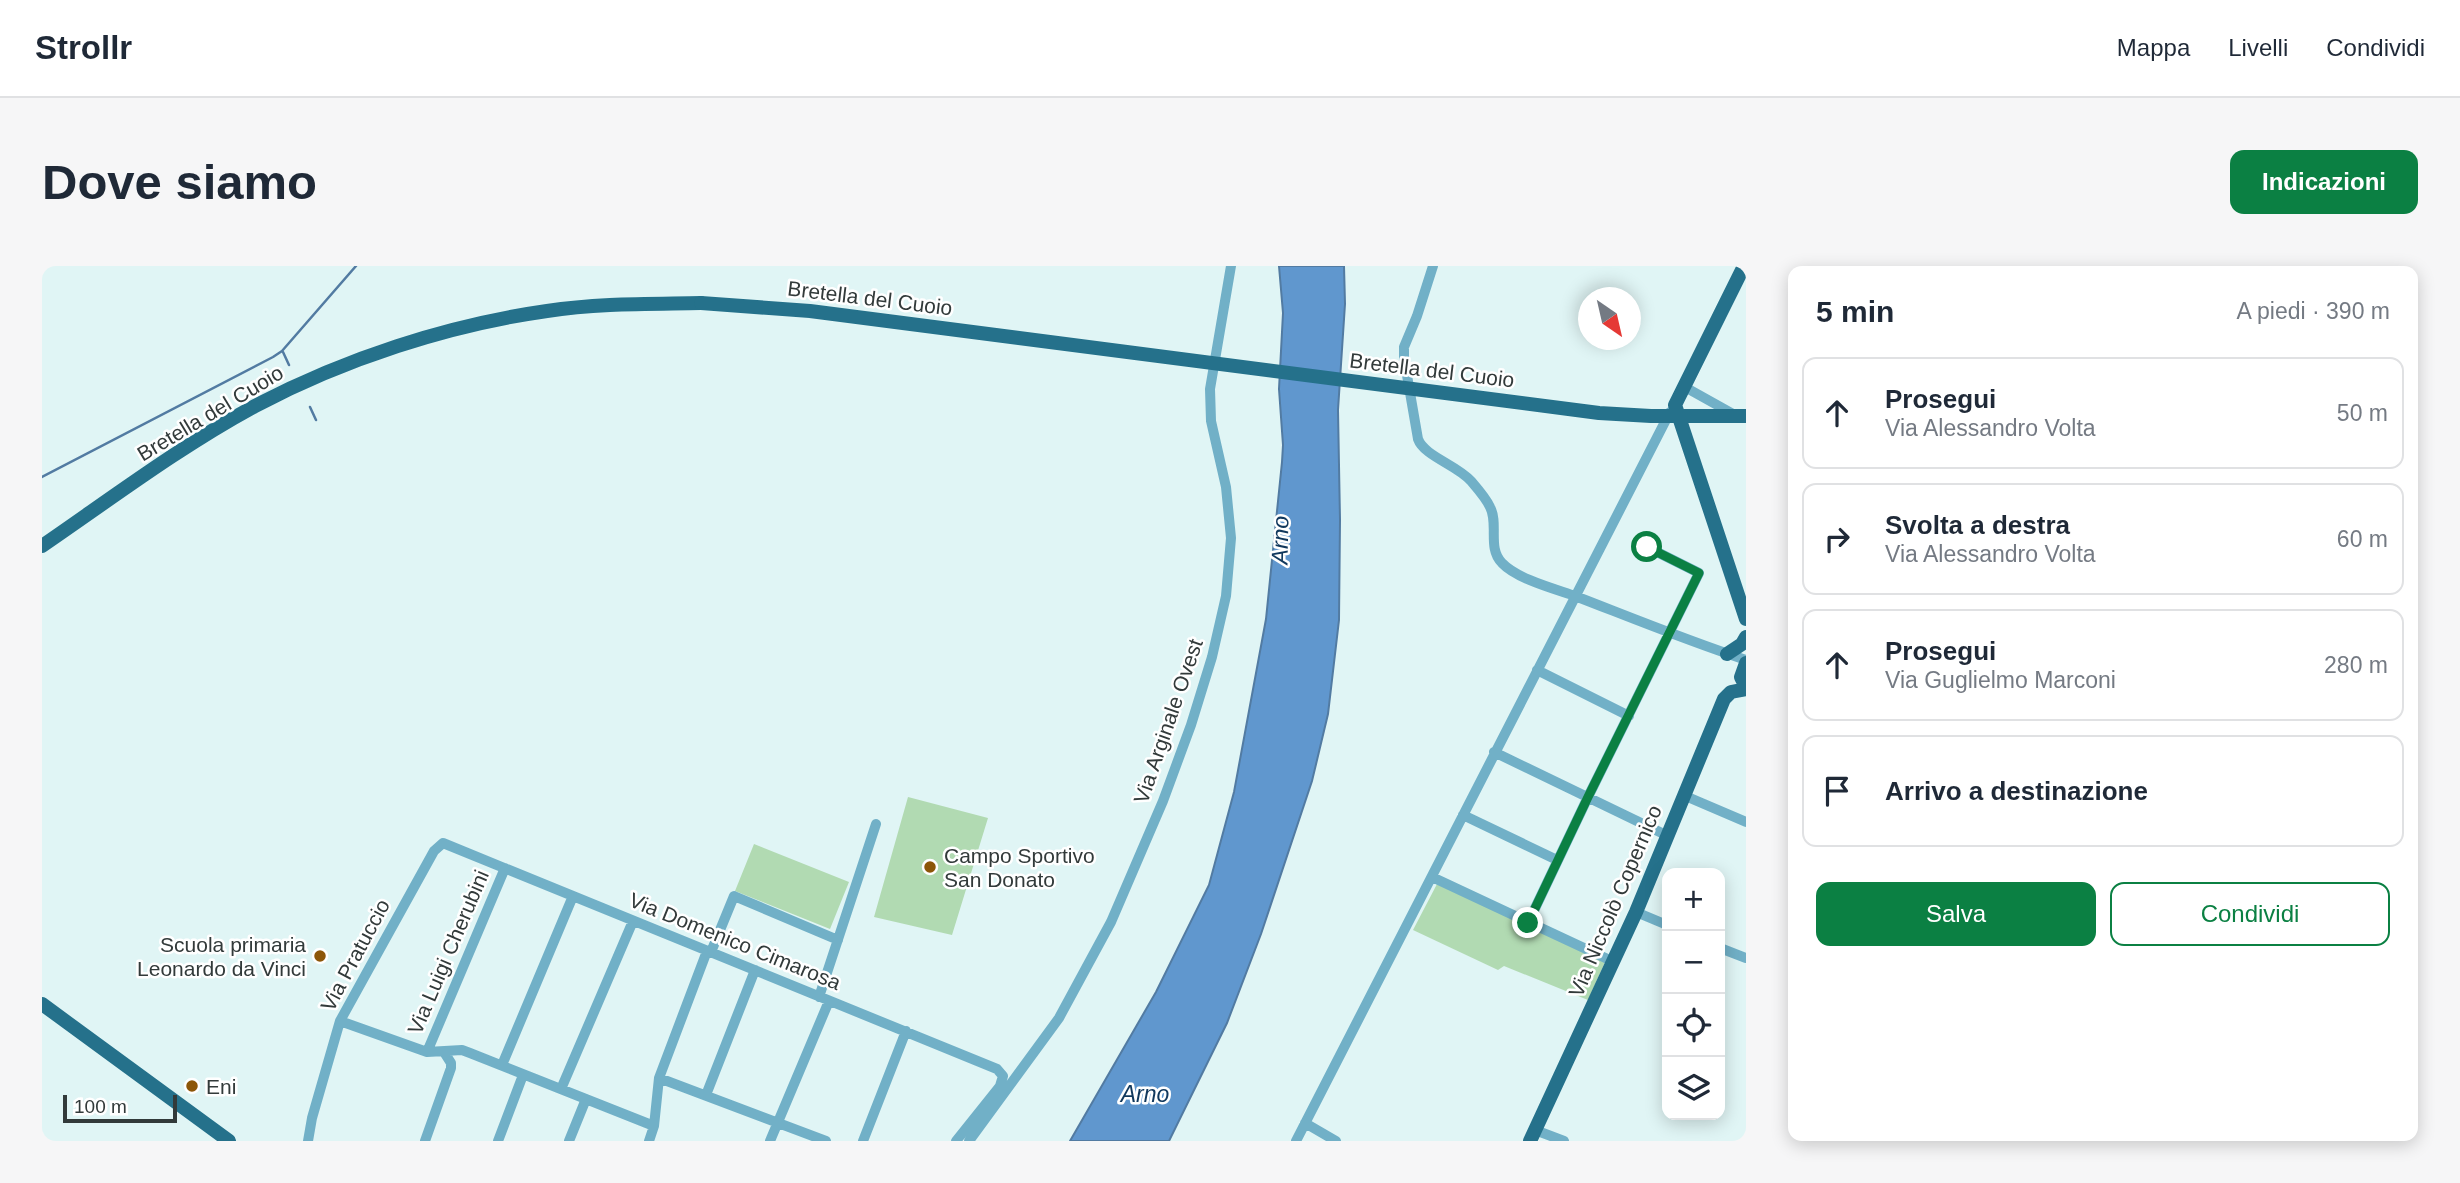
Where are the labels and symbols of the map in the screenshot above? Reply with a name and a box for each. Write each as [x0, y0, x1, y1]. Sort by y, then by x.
street label: Bretella del Cuoio [786, 276, 954, 320]
north arrow [1578, 287, 1641, 350]
street label: Bretella del Cuoio [1348, 348, 1516, 392]
street label: Bretella del Cuoio [133, 360, 287, 466]
water label: Arno [1267, 515, 1293, 567]
route start [1631, 531, 1662, 562]
street label: Via Arginale Ovest [1129, 636, 1207, 806]
street label: Via Niccolò Copernico [1564, 802, 1666, 1000]
place label: Campo Sportivo San Donato [944, 844, 1095, 891]
marker: Campo Sportivo San Donato [922, 859, 938, 875]
street label: Via Luigi Cherubini [403, 867, 493, 1037]
street label: Via Domenico Cimarosa [626, 888, 844, 994]
street label: Via Pratuccio [316, 895, 394, 1015]
route end [1512, 907, 1543, 938]
place label: Scuola primaria Leonardo da Vinci [137, 933, 306, 980]
marker: Scuola primaria Leonardo da Vinci [312, 948, 328, 964]
place label: Eni [206, 1075, 236, 1098]
marker: Eni [184, 1078, 200, 1094]
water label: Arno [1119, 1081, 1169, 1107]
scale bar [63, 1092, 177, 1124]

